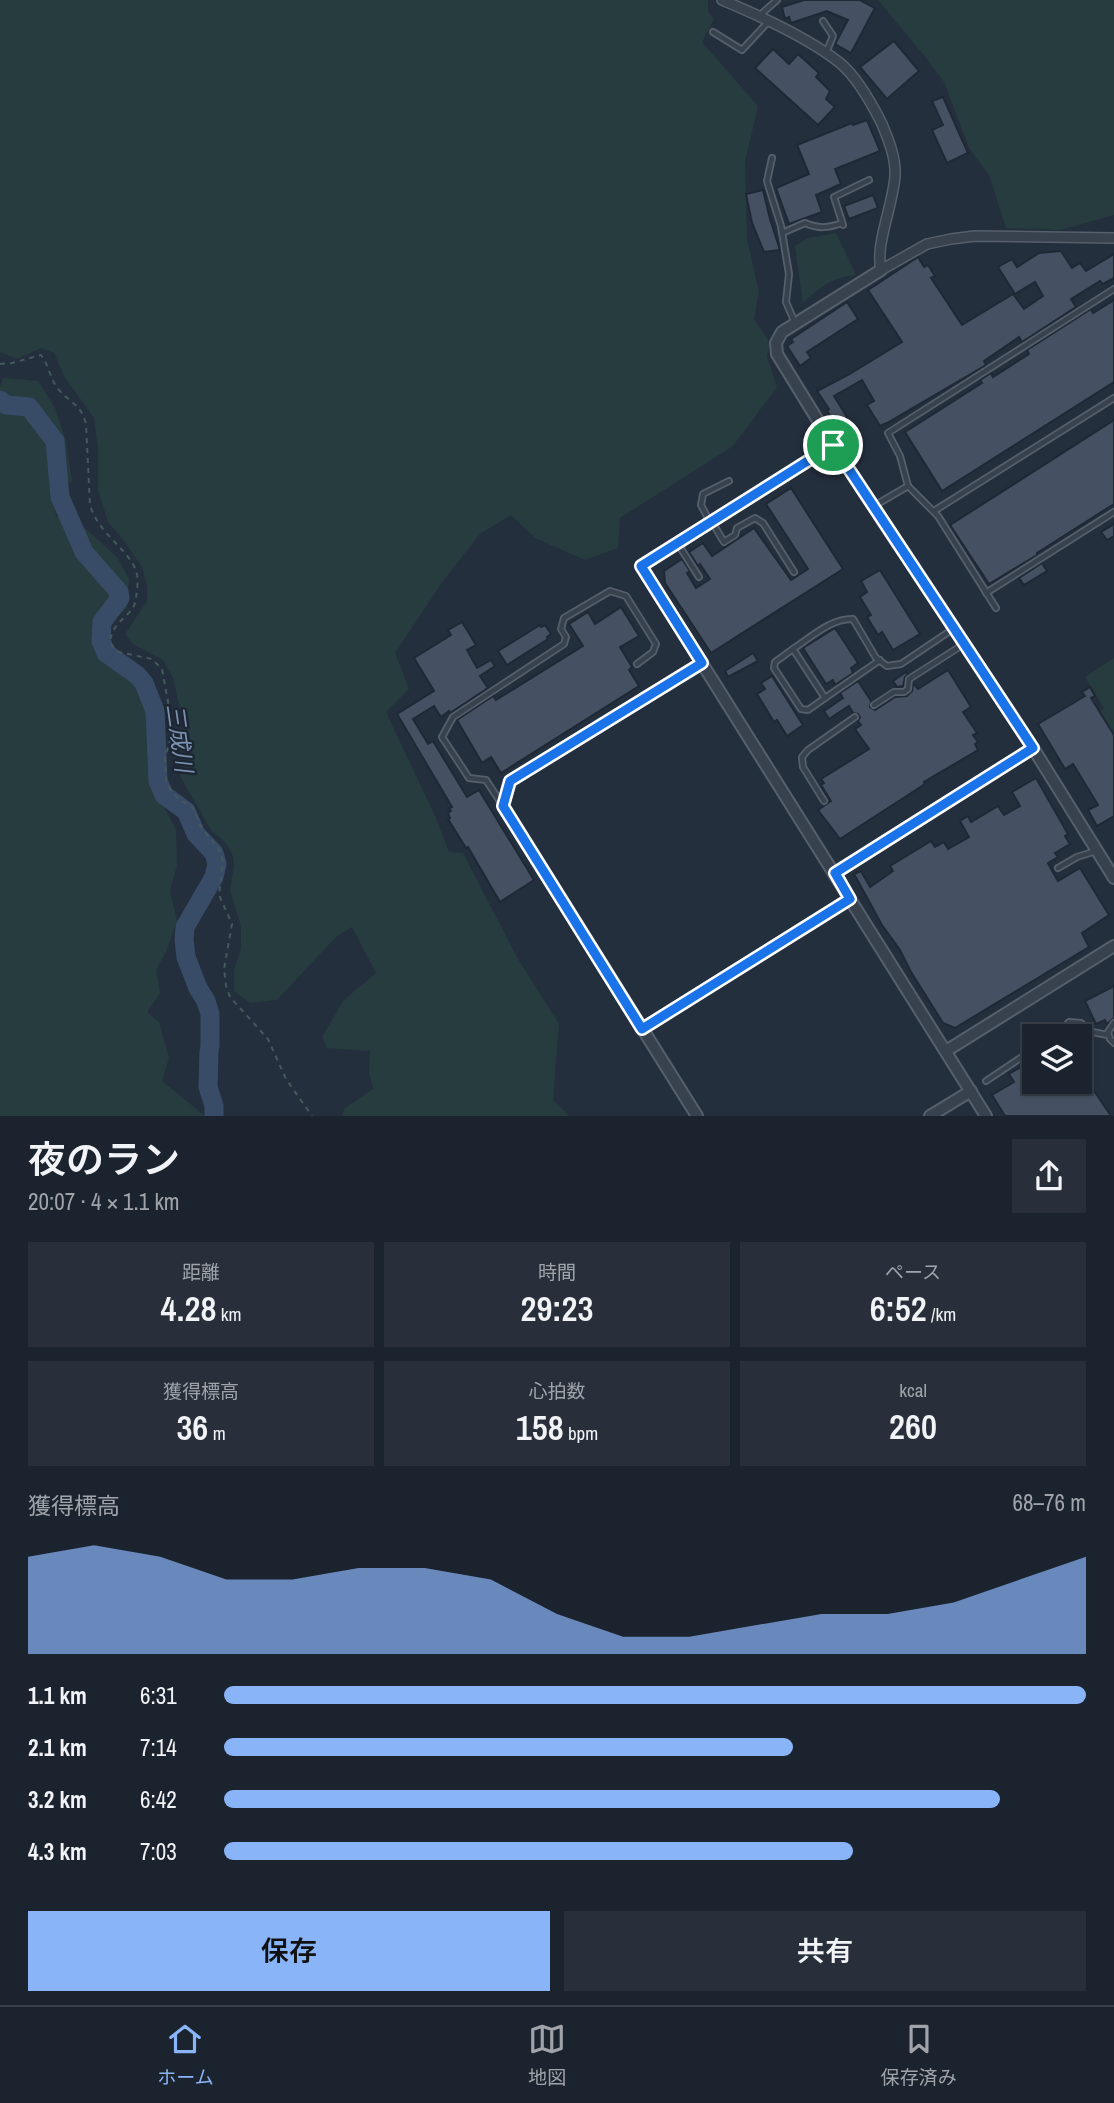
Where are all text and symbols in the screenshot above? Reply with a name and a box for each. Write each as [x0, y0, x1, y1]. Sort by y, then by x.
pin [803, 415, 863, 475]
icon: arrive [814, 426, 852, 464]
water label: 三成川 [160, 702, 201, 777]
map controls [1022, 1024, 1092, 1094]
button: layers [1022, 1024, 1092, 1094]
text: 夜のラン [28, 1134, 180, 1185]
button: share [1012, 1139, 1086, 1213]
text: 20:07 · 4 × 1.1 km [28, 1186, 180, 1217]
text: 距離 [182, 1259, 220, 1285]
text: 時間 [538, 1259, 576, 1285]
text: ペース [885, 1259, 941, 1285]
text: 4.28 [161, 1285, 216, 1332]
text: 29:23 [521, 1285, 593, 1332]
text: 6:52 [870, 1285, 927, 1332]
text: km [216, 1301, 241, 1327]
text: /km [927, 1301, 956, 1327]
text: kcal [899, 1377, 927, 1403]
text: 獲得標高 [163, 1378, 239, 1404]
text: 心拍数 [528, 1378, 586, 1404]
text: 260 [889, 1403, 937, 1450]
text: 36 [176, 1404, 208, 1451]
text: 158 [516, 1404, 564, 1451]
text: m [208, 1420, 226, 1446]
text: bpm [564, 1420, 598, 1446]
text: 68–76 m [1013, 1487, 1086, 1518]
text: 獲得標高 [28, 1490, 120, 1521]
text: 1.1 km [28, 1680, 87, 1711]
text: 6:31 [140, 1680, 177, 1711]
text: 2.1 km [28, 1732, 87, 1763]
text: 7:14 [140, 1732, 177, 1763]
text: 3.2 km [28, 1784, 87, 1815]
text: 6:42 [140, 1784, 177, 1815]
text: 4.3 km [28, 1836, 87, 1867]
text: 7:03 [140, 1836, 177, 1867]
button: 保存 [28, 1911, 550, 1991]
button: 共有 [564, 1911, 1086, 1991]
tab: ホーム [157, 2020, 214, 2090]
tab: 地図 [528, 2020, 566, 2090]
tab: 保存済み [881, 2020, 957, 2090]

